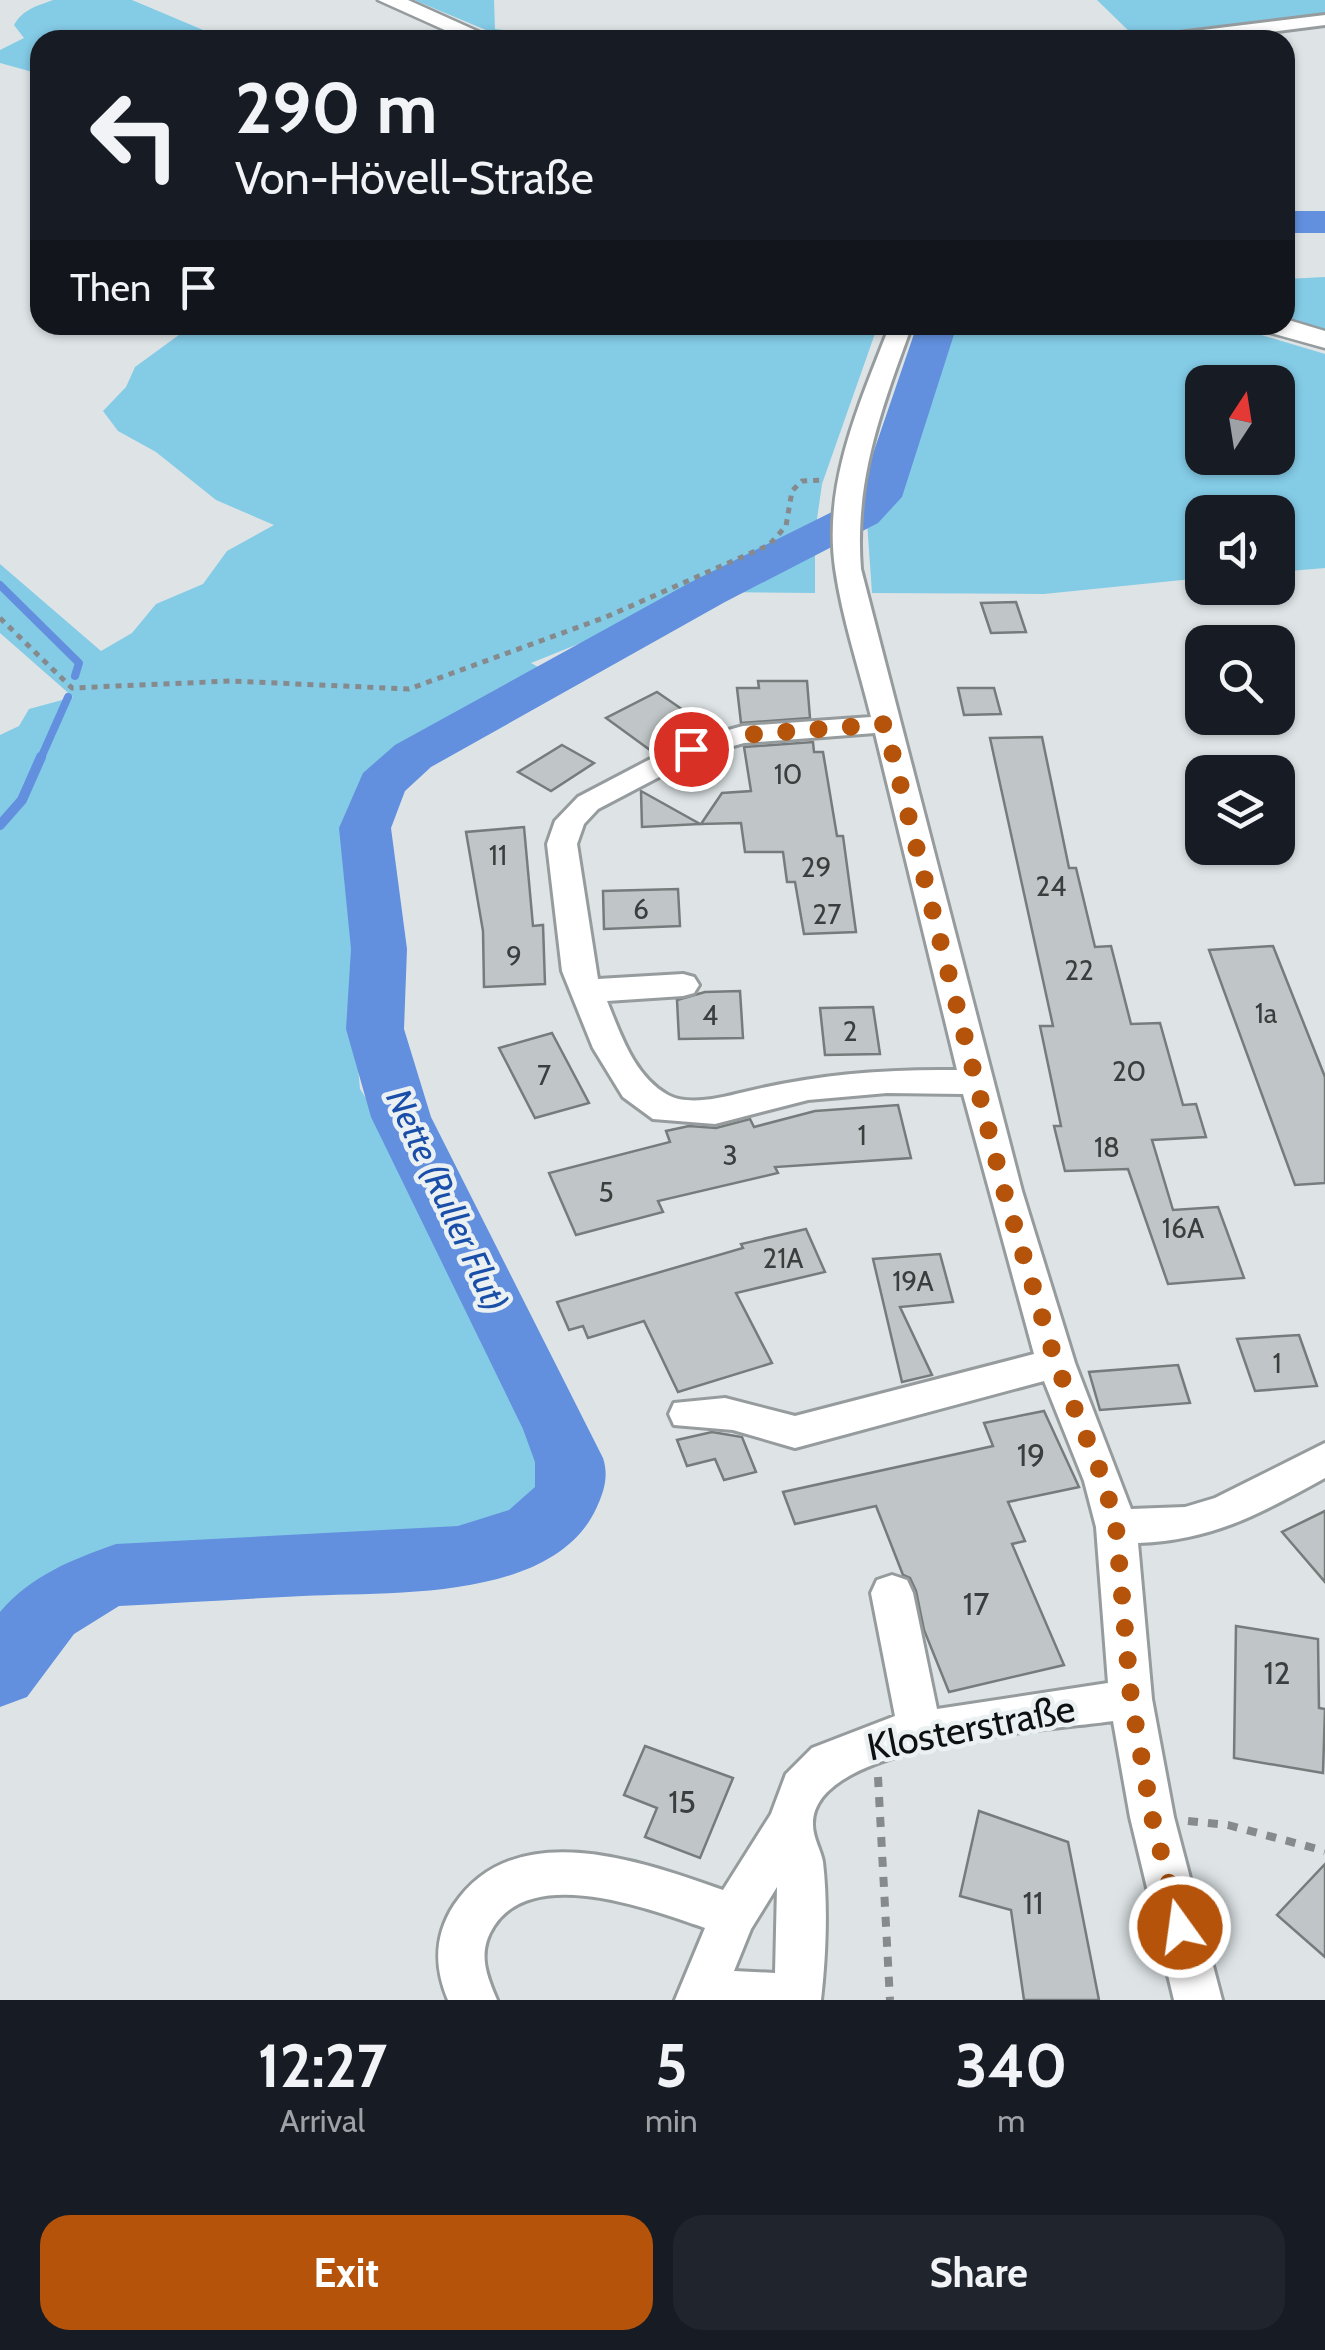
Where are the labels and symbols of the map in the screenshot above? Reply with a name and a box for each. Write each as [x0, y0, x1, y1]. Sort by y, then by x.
north arrow [1185, 365, 1295, 475]
pin [649, 707, 734, 792]
house number: 10 [774, 757, 802, 791]
house number: 11 [489, 838, 507, 872]
house number: 29 [801, 850, 831, 884]
house number: 24 [1036, 869, 1066, 903]
house number: 6 [633, 892, 649, 926]
house number: 27 [813, 897, 841, 931]
house number: 9 [506, 939, 522, 973]
house number: 22 [1064, 953, 1094, 987]
house number: 1a [1255, 996, 1278, 1030]
house number: 4 [702, 998, 718, 1032]
house number: 2 [843, 1014, 857, 1048]
house number: 20 [1112, 1054, 1146, 1088]
house number: 7 [537, 1058, 551, 1092]
water label: Nette (Ruller Flut) [377, 1082, 518, 1318]
house number: 1 [857, 1118, 867, 1152]
house number: 18 [1094, 1130, 1120, 1164]
house number: 3 [722, 1138, 738, 1172]
house number: 5 [598, 1175, 614, 1209]
house number: 16A [1162, 1211, 1205, 1245]
house number: 21A [762, 1241, 804, 1275]
house number: 19A [892, 1264, 935, 1298]
house number: 1 [1272, 1346, 1282, 1380]
house number: 19 [1017, 1435, 1045, 1474]
house number: 17 [963, 1584, 989, 1623]
house number: 12 [1263, 1653, 1291, 1692]
street label: Klosterstraße [863, 1684, 1079, 1771]
house number: 15 [668, 1782, 696, 1821]
position arrow [1128, 1875, 1232, 1979]
house number: 11 [1023, 1883, 1043, 1922]

